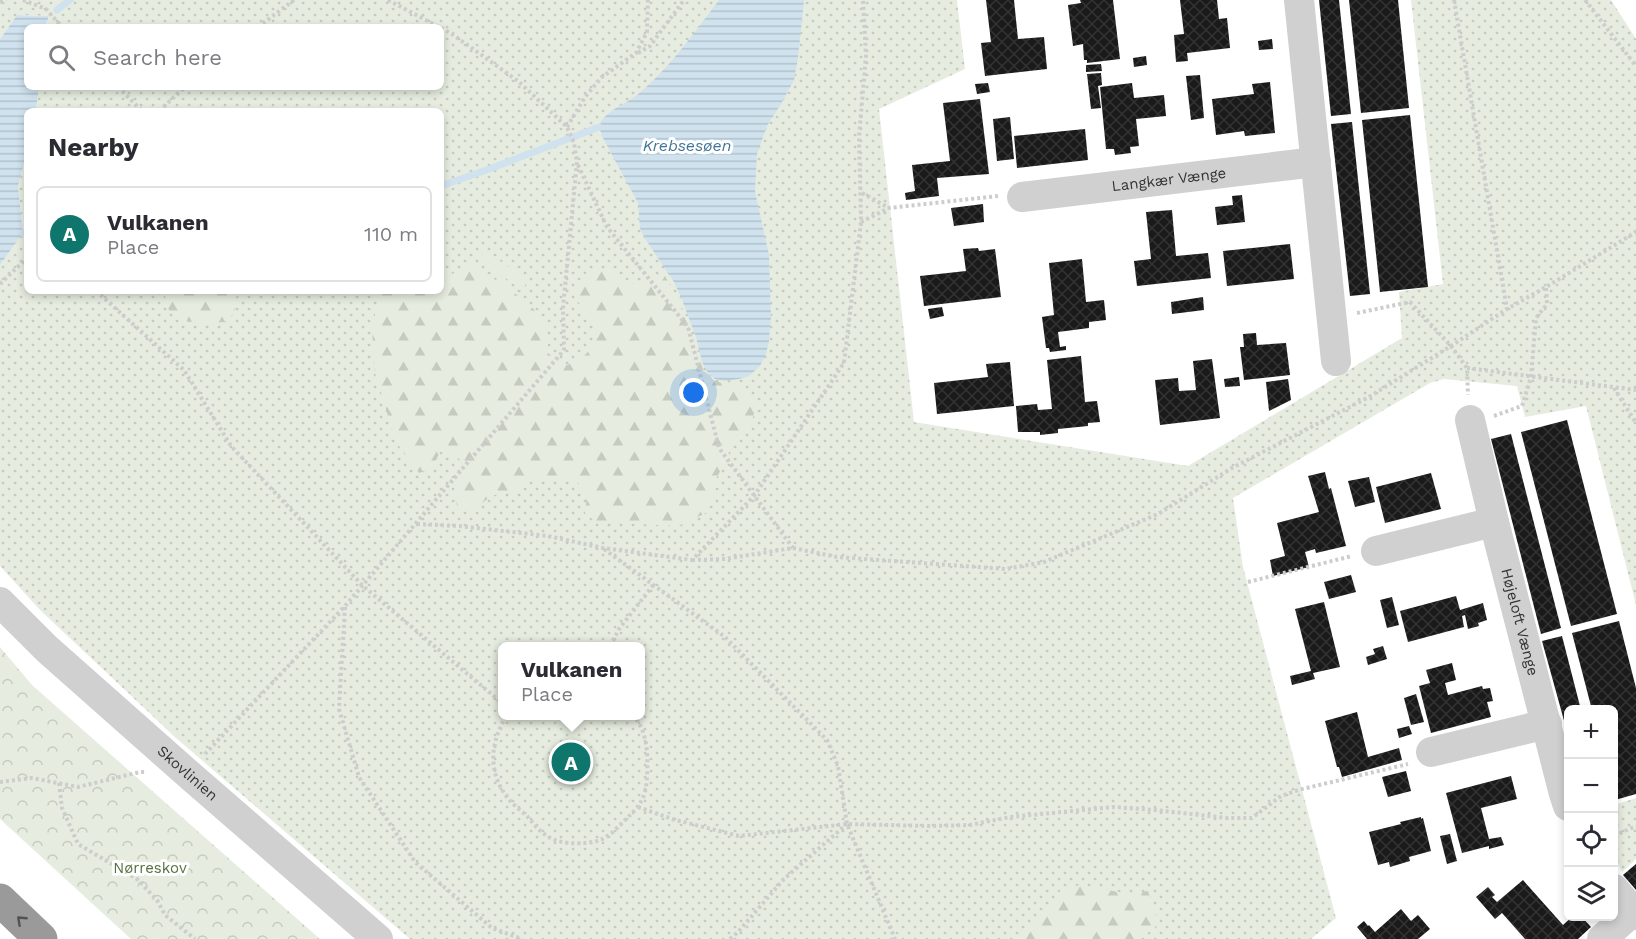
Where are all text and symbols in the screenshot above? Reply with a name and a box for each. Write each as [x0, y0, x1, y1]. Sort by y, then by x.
search box [24, 24, 444, 90]
icon: search [45, 41, 78, 74]
text: Search here [93, 45, 222, 70]
text: Nearby [48, 132, 139, 162]
water label: Krebsesøen [643, 136, 731, 155]
street label: Langkær Vænge [1111, 164, 1227, 195]
text: Vulkanen [107, 210, 209, 235]
text: A [63, 222, 76, 246]
text: 110 m [364, 222, 418, 246]
text: Place [107, 235, 159, 259]
your location [679, 378, 708, 407]
street label: Højeloft Vænge [1497, 566, 1542, 678]
popup [498, 642, 645, 720]
text: Vulkanen [521, 657, 622, 682]
text: Place [521, 682, 573, 706]
map controls [1564, 705, 1618, 921]
button: + [1564, 705, 1618, 759]
pin: A [552, 740, 590, 784]
street label: Skovlinien [154, 742, 221, 805]
button: − [1564, 759, 1618, 813]
button: locate [1564, 813, 1618, 867]
park label: Nørreskov [113, 859, 187, 877]
button: layers [1564, 867, 1618, 921]
one-way arrow [17, 916, 28, 927]

